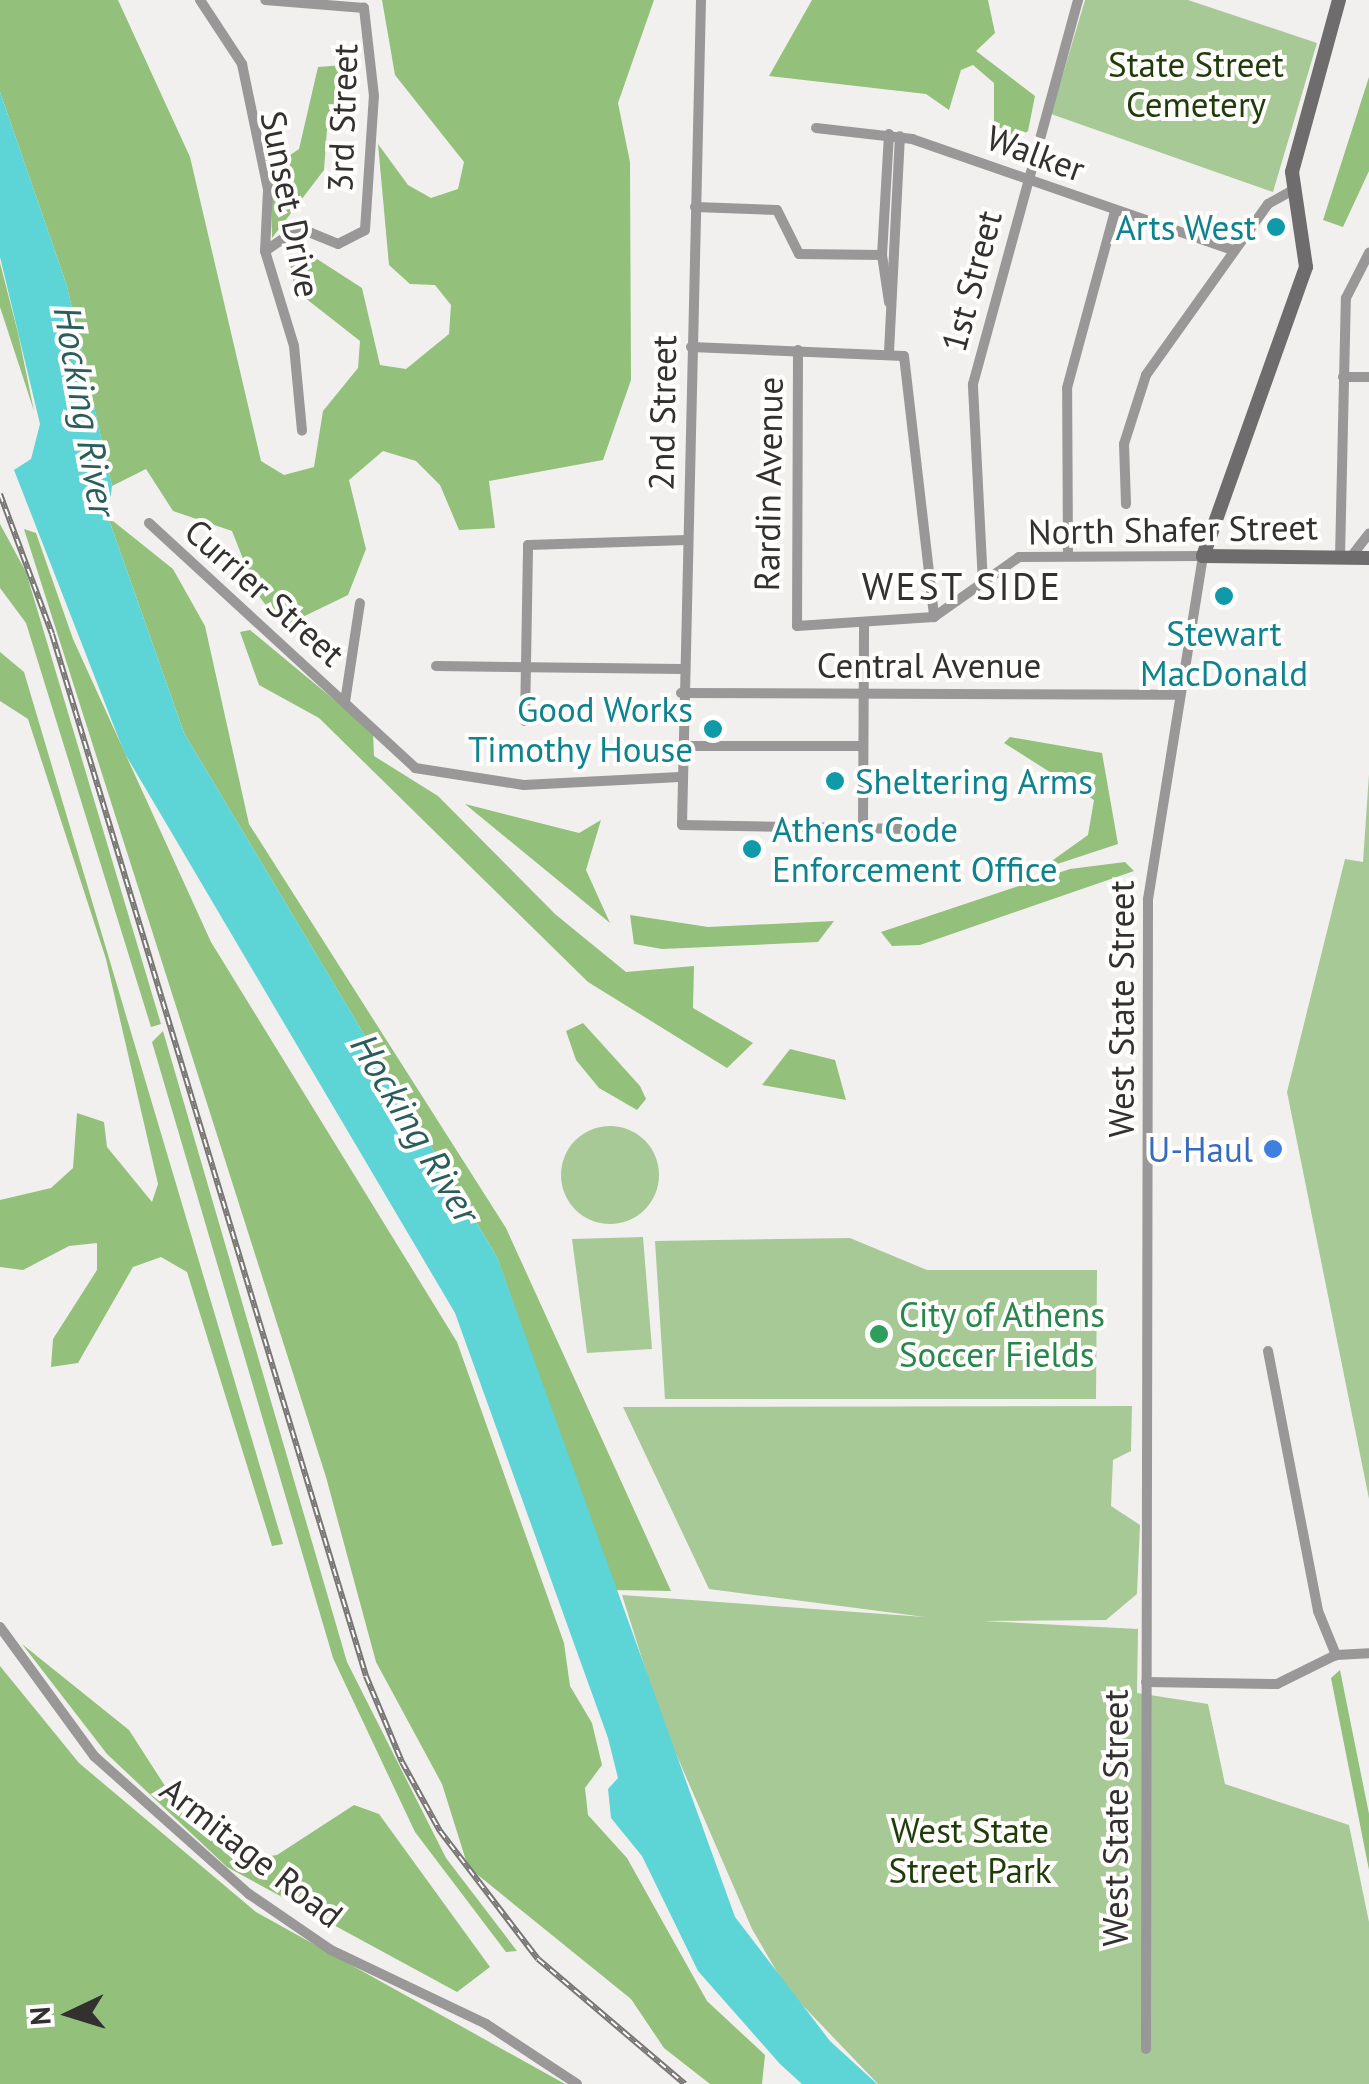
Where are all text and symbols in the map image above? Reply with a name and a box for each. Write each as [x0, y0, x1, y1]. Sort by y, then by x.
street label: 3rd Street [318, 43, 366, 193]
park label: State Street Cemetery [1108, 43, 1284, 125]
street label: Sunset Drive [252, 107, 330, 301]
street label: Walker [981, 116, 1091, 190]
street label: 1st Street [932, 206, 1010, 356]
place label: Arts West [1115, 206, 1256, 248]
marker: Arts West [1265, 216, 1287, 238]
water label: Hocking River [45, 302, 127, 520]
street label: 2nd Street [640, 335, 684, 491]
street label: Rardin Avenue [745, 376, 791, 592]
street label: North Shafer Street [1028, 505, 1318, 553]
street label: Currier Street [177, 510, 353, 674]
district label: WEST SIDE [861, 563, 1063, 609]
marker: Stewart MacDonald [1213, 585, 1235, 607]
place label: Stewart MacDonald [1140, 612, 1308, 694]
street label: Central Avenue [816, 644, 1042, 686]
place label: Good Works Timothy House [467, 688, 693, 770]
marker: Good Works Timothy House [702, 718, 724, 740]
place label: Sheltering Arms [855, 760, 1094, 802]
marker: Sheltering Arms [824, 770, 846, 792]
place label: Athens Code Enforcement Office [772, 808, 1057, 890]
marker: Athens Code Enforcement Office [741, 838, 763, 860]
street label: West State Street [1100, 880, 1142, 1138]
water label: Hocking River [342, 1025, 490, 1231]
place label: U-Haul [1148, 1128, 1253, 1170]
marker: U-Haul [1262, 1138, 1284, 1160]
place label: City of Athens Soccer Fields [899, 1293, 1107, 1375]
marker: City of Athens Soccer Fields [868, 1323, 890, 1345]
street label: West State Street [1094, 1689, 1136, 1947]
street label: Armitage Road [153, 1768, 351, 1936]
park label: West State Street Park [888, 1809, 1052, 1891]
north arrow [20, 1964, 120, 2064]
text: N [20, 2006, 59, 2027]

